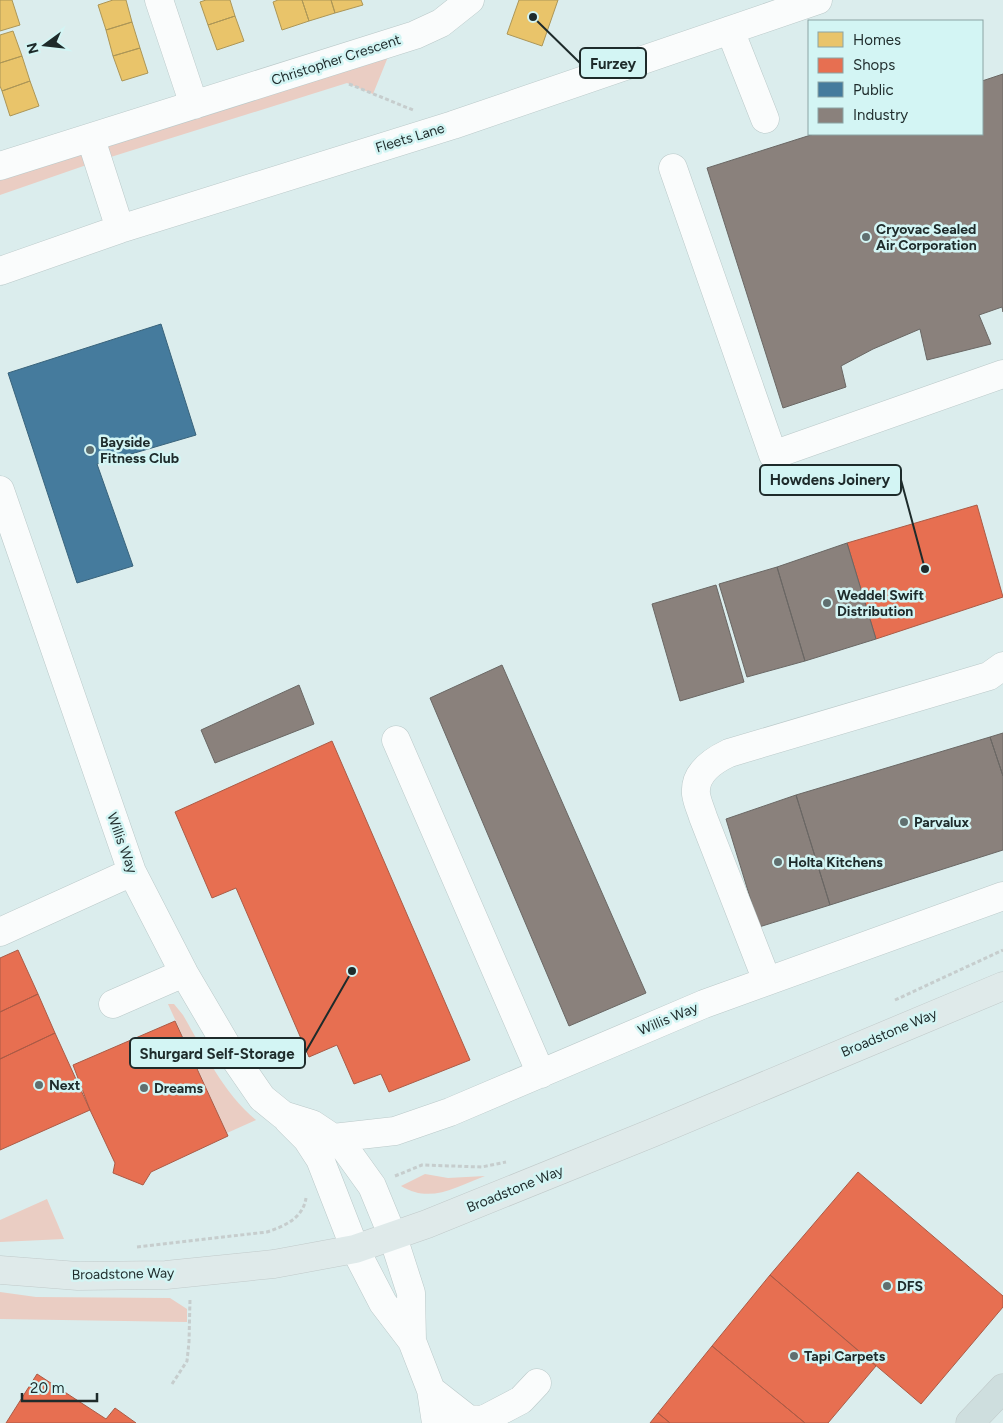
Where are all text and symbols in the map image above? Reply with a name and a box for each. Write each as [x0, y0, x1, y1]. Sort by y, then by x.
north arrow [20, 20, 70, 70]
legend [808, 20, 983, 135]
street label: Christopher Crescent [269, 31, 403, 89]
text: Homes [853, 31, 901, 49]
text: N [23, 41, 43, 56]
callout: Furzey [580, 48, 646, 78]
text: Furzey [590, 55, 636, 73]
text: Shops [853, 56, 895, 74]
text: Public [853, 81, 894, 99]
text: Industry [853, 106, 908, 124]
street label: Fleets Lane [374, 119, 447, 157]
place label: Cryovac Sealed Air Corporation [876, 221, 977, 254]
marker: Cryovac Sealed Air Corporation [860, 231, 872, 243]
place label: Bayside Fitness Club [100, 434, 179, 467]
marker: Bayside Fitness Club [84, 444, 96, 456]
callout: Howdens Joinery [760, 465, 901, 495]
text: Howdens Joinery [770, 471, 891, 489]
place label: Weddel Swift Distribution [837, 587, 925, 620]
marker: Weddel Swift Distribution [821, 597, 833, 609]
street label: Willis Way [103, 810, 141, 876]
place label: Parvalux [914, 814, 969, 831]
marker: Parvalux [898, 816, 910, 828]
place label: Holta Kitchens [788, 854, 883, 871]
marker: Holta Kitchens [772, 856, 784, 868]
street label: Willis Way [636, 999, 701, 1039]
street label: Broadstone Way [838, 1005, 940, 1061]
callout: Shurgard Self-Storage [130, 1038, 305, 1068]
text: Shurgard Self-Storage [140, 1045, 295, 1063]
place label: Next [49, 1077, 81, 1094]
marker: Next [33, 1079, 45, 1091]
place label: Dreams [154, 1080, 204, 1097]
marker: Dreams [138, 1082, 150, 1094]
street label: Broadstone Way [464, 1162, 566, 1216]
street label: Broadstone Way [71, 1265, 175, 1283]
place label: DFS [897, 1278, 923, 1295]
marker: DFS [881, 1280, 893, 1292]
place label: Tapi Carpets [804, 1348, 886, 1365]
marker: Tapi Carpets [788, 1350, 800, 1362]
scale bar [22, 1370, 98, 1402]
text: 20 m [30, 1379, 64, 1397]

